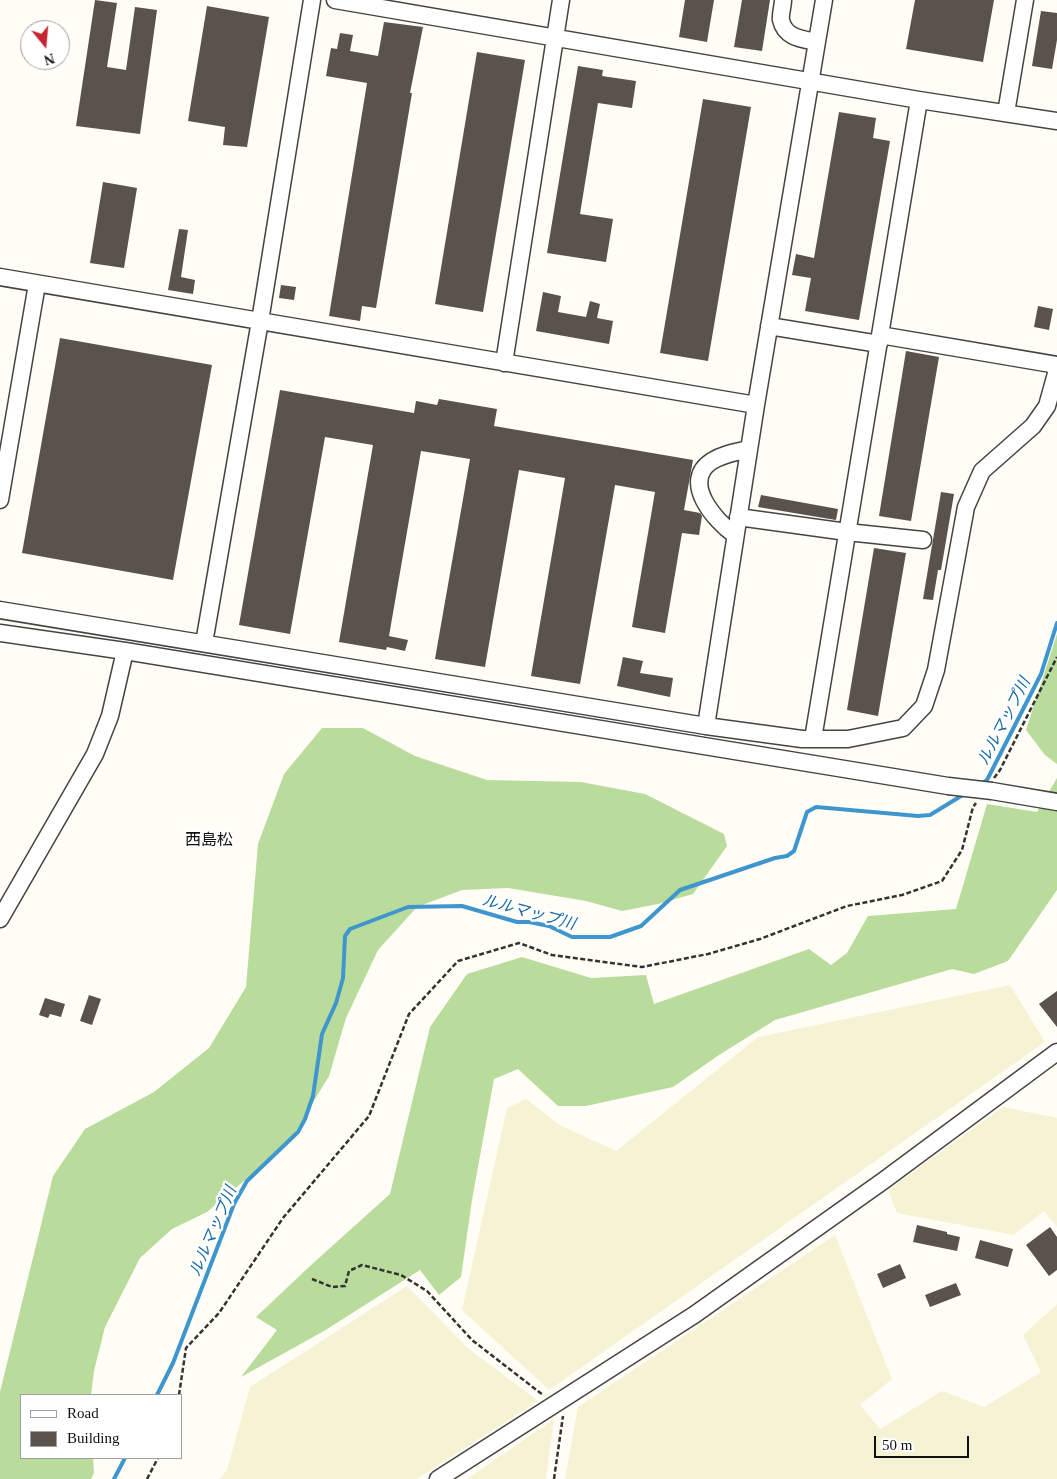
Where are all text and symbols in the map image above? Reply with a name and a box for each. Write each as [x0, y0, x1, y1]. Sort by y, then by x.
north arrow [20, 20, 70, 70]
text: N [42, 50, 56, 68]
water label: ルルマップ川 [973, 674, 1033, 768]
district label: 西島松 [185, 829, 233, 849]
water label: ルルマップ川 [480, 889, 578, 933]
water label: ルルマップ川 [184, 1183, 240, 1279]
legend [20, 1394, 182, 1459]
text: Road [67, 1405, 99, 1421]
scale bar [877, 1426, 972, 1458]
text: Building [67, 1430, 120, 1446]
text: 50 m [882, 1437, 912, 1453]

